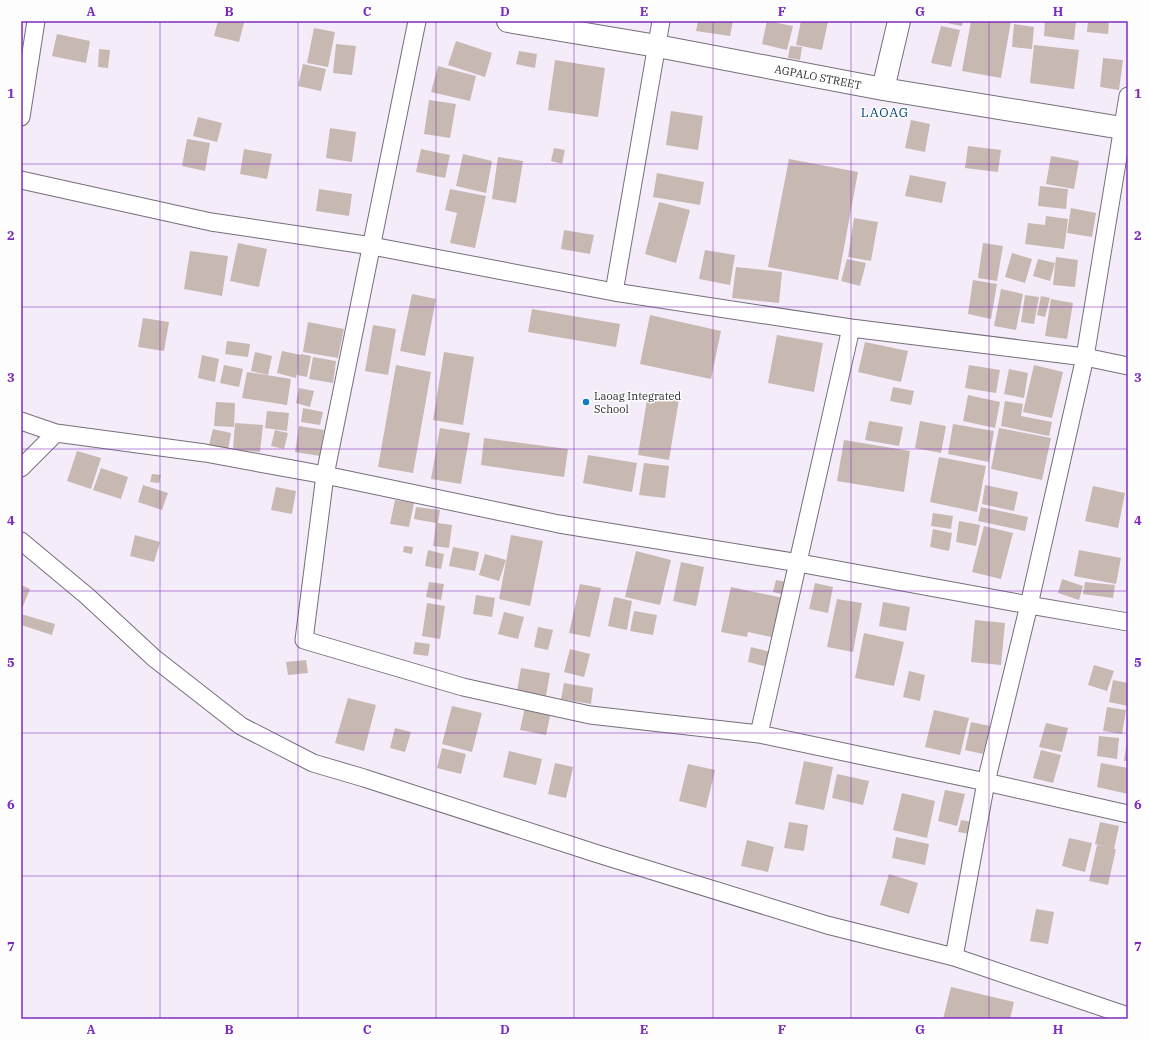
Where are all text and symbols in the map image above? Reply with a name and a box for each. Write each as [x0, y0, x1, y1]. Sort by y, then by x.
text: A [86, 3, 96, 20]
text: B [224, 3, 234, 20]
text: C [363, 3, 372, 20]
text: D [500, 3, 510, 20]
text: E [640, 3, 648, 20]
text: F [778, 3, 786, 20]
text: G [915, 3, 925, 20]
text: H [1053, 3, 1064, 20]
street label: AGPALO STREET [773, 62, 863, 92]
text: 1 [7, 85, 15, 102]
text: 1 [1134, 85, 1142, 102]
district label: LAOAG [861, 104, 909, 121]
text: 2 [7, 227, 15, 244]
text: 2 [1134, 227, 1142, 244]
text: 3 [7, 369, 15, 386]
text: 3 [1134, 369, 1142, 386]
place label: Laoag Integrated School [594, 389, 682, 416]
marker: Laoag Integrated School [581, 397, 591, 407]
text: 4 [7, 512, 15, 529]
text: 4 [1134, 512, 1142, 529]
text: 5 [7, 654, 15, 671]
text: 5 [1134, 654, 1142, 671]
text: 6 [7, 796, 15, 813]
text: 6 [1134, 796, 1142, 813]
text: 7 [7, 938, 15, 955]
text: 7 [1134, 938, 1142, 955]
text: A [86, 1021, 96, 1038]
text: B [224, 1021, 234, 1038]
text: C [363, 1021, 372, 1038]
text: D [500, 1021, 510, 1038]
text: E [640, 1021, 648, 1038]
text: F [778, 1021, 786, 1038]
text: G [915, 1021, 925, 1038]
text: H [1053, 1021, 1064, 1038]

